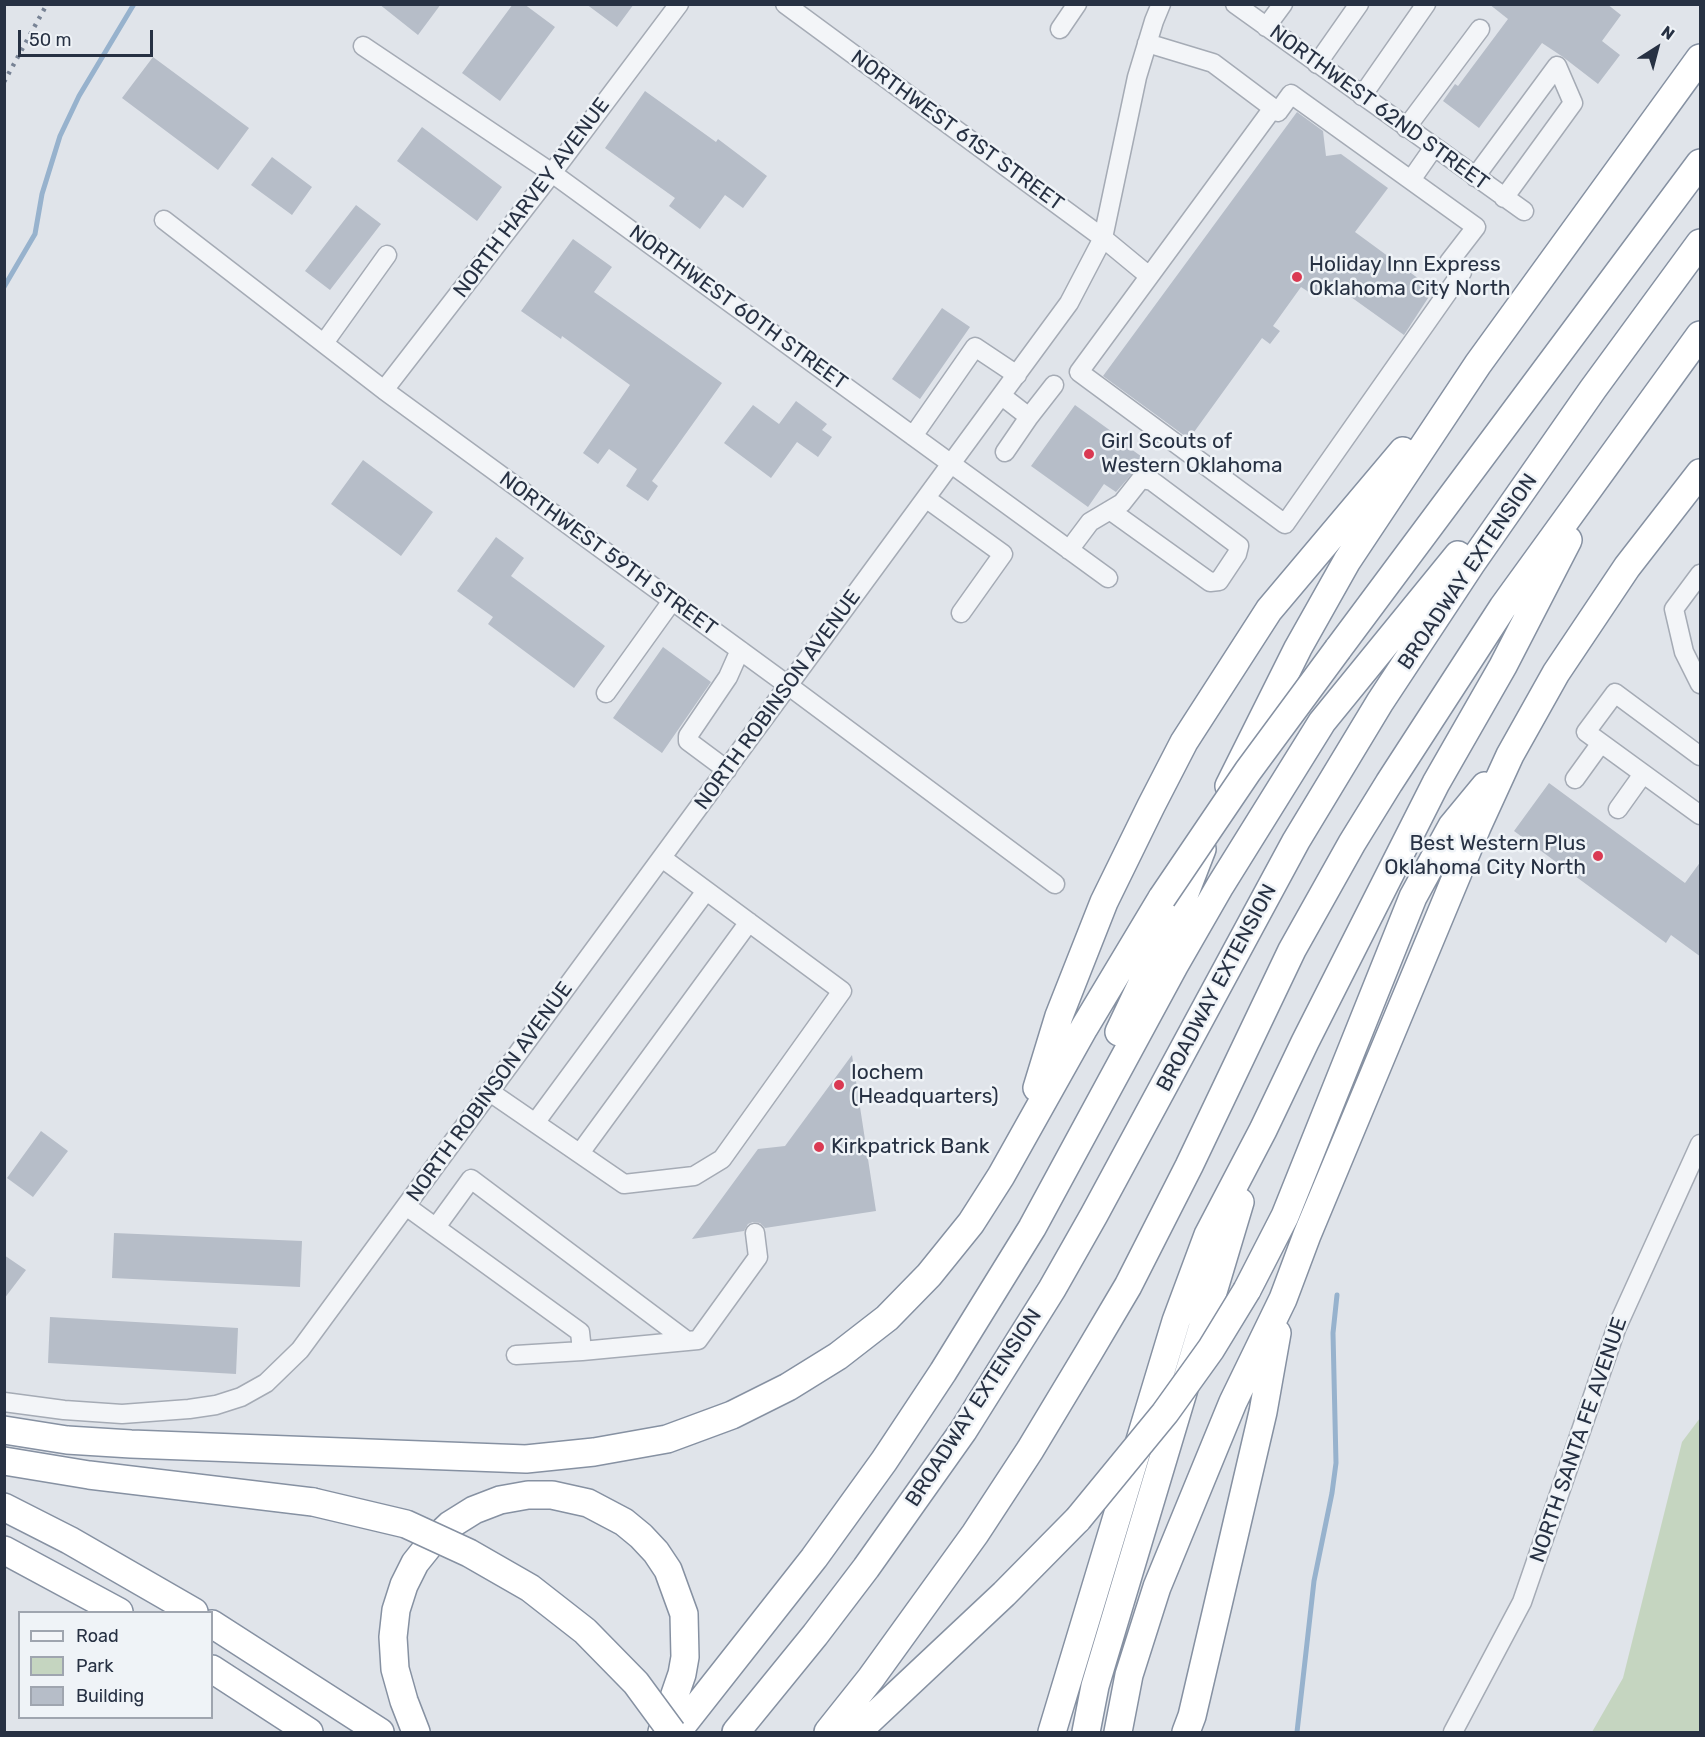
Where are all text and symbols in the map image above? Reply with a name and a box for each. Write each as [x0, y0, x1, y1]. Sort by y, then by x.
scale bar [21, 18, 156, 56]
north arrow [1627, 18, 1687, 78]
street label: NORTHWEST 62ND STREET [1264, 20, 1494, 196]
text: N [1658, 22, 1678, 44]
text: 50 m [29, 29, 72, 51]
street label: NORTHWEST 61ST STREET [846, 45, 1068, 217]
street label: NORTH HARVEY AVENUE [449, 93, 615, 303]
street label: NORTHWEST 60TH STREET [624, 220, 852, 396]
place label: Holiday Inn Express Oklahoma City North [1309, 252, 1511, 302]
marker: Holiday Inn Express Oklahoma City North [1290, 270, 1304, 284]
place label: Girl Scouts of Western Oklahoma [1101, 429, 1283, 479]
marker: Girl Scouts of Western Oklahoma [1082, 447, 1096, 461]
street label: NORTHWEST 59TH STREET [494, 467, 722, 641]
street label: BROADWAY EXTENSION [1393, 469, 1543, 675]
street label: NORTH ROBINSON AVENUE [690, 585, 866, 815]
place label: Best Western Plus Oklahoma City North [1384, 831, 1586, 881]
marker: Best Western Plus Oklahoma City North [1591, 849, 1605, 863]
street label: BROADWAY EXTENSION [1152, 880, 1282, 1096]
street label: NORTH ROBINSON AVENUE [402, 977, 578, 1207]
place label: Iochem (Headquarters) [851, 1060, 999, 1110]
marker: Iochem (Headquarters) [832, 1078, 846, 1092]
place label: Kirkpatrick Bank [831, 1134, 990, 1160]
marker: Kirkpatrick Bank [812, 1140, 826, 1154]
street label: BROADWAY EXTENSION [901, 1304, 1047, 1512]
street label: NORTH SANTA FE AVENUE [1525, 1314, 1633, 1566]
legend [18, 1611, 213, 1719]
text: Road [76, 1625, 119, 1647]
text: Park [76, 1655, 113, 1677]
text: Building [76, 1685, 144, 1707]

